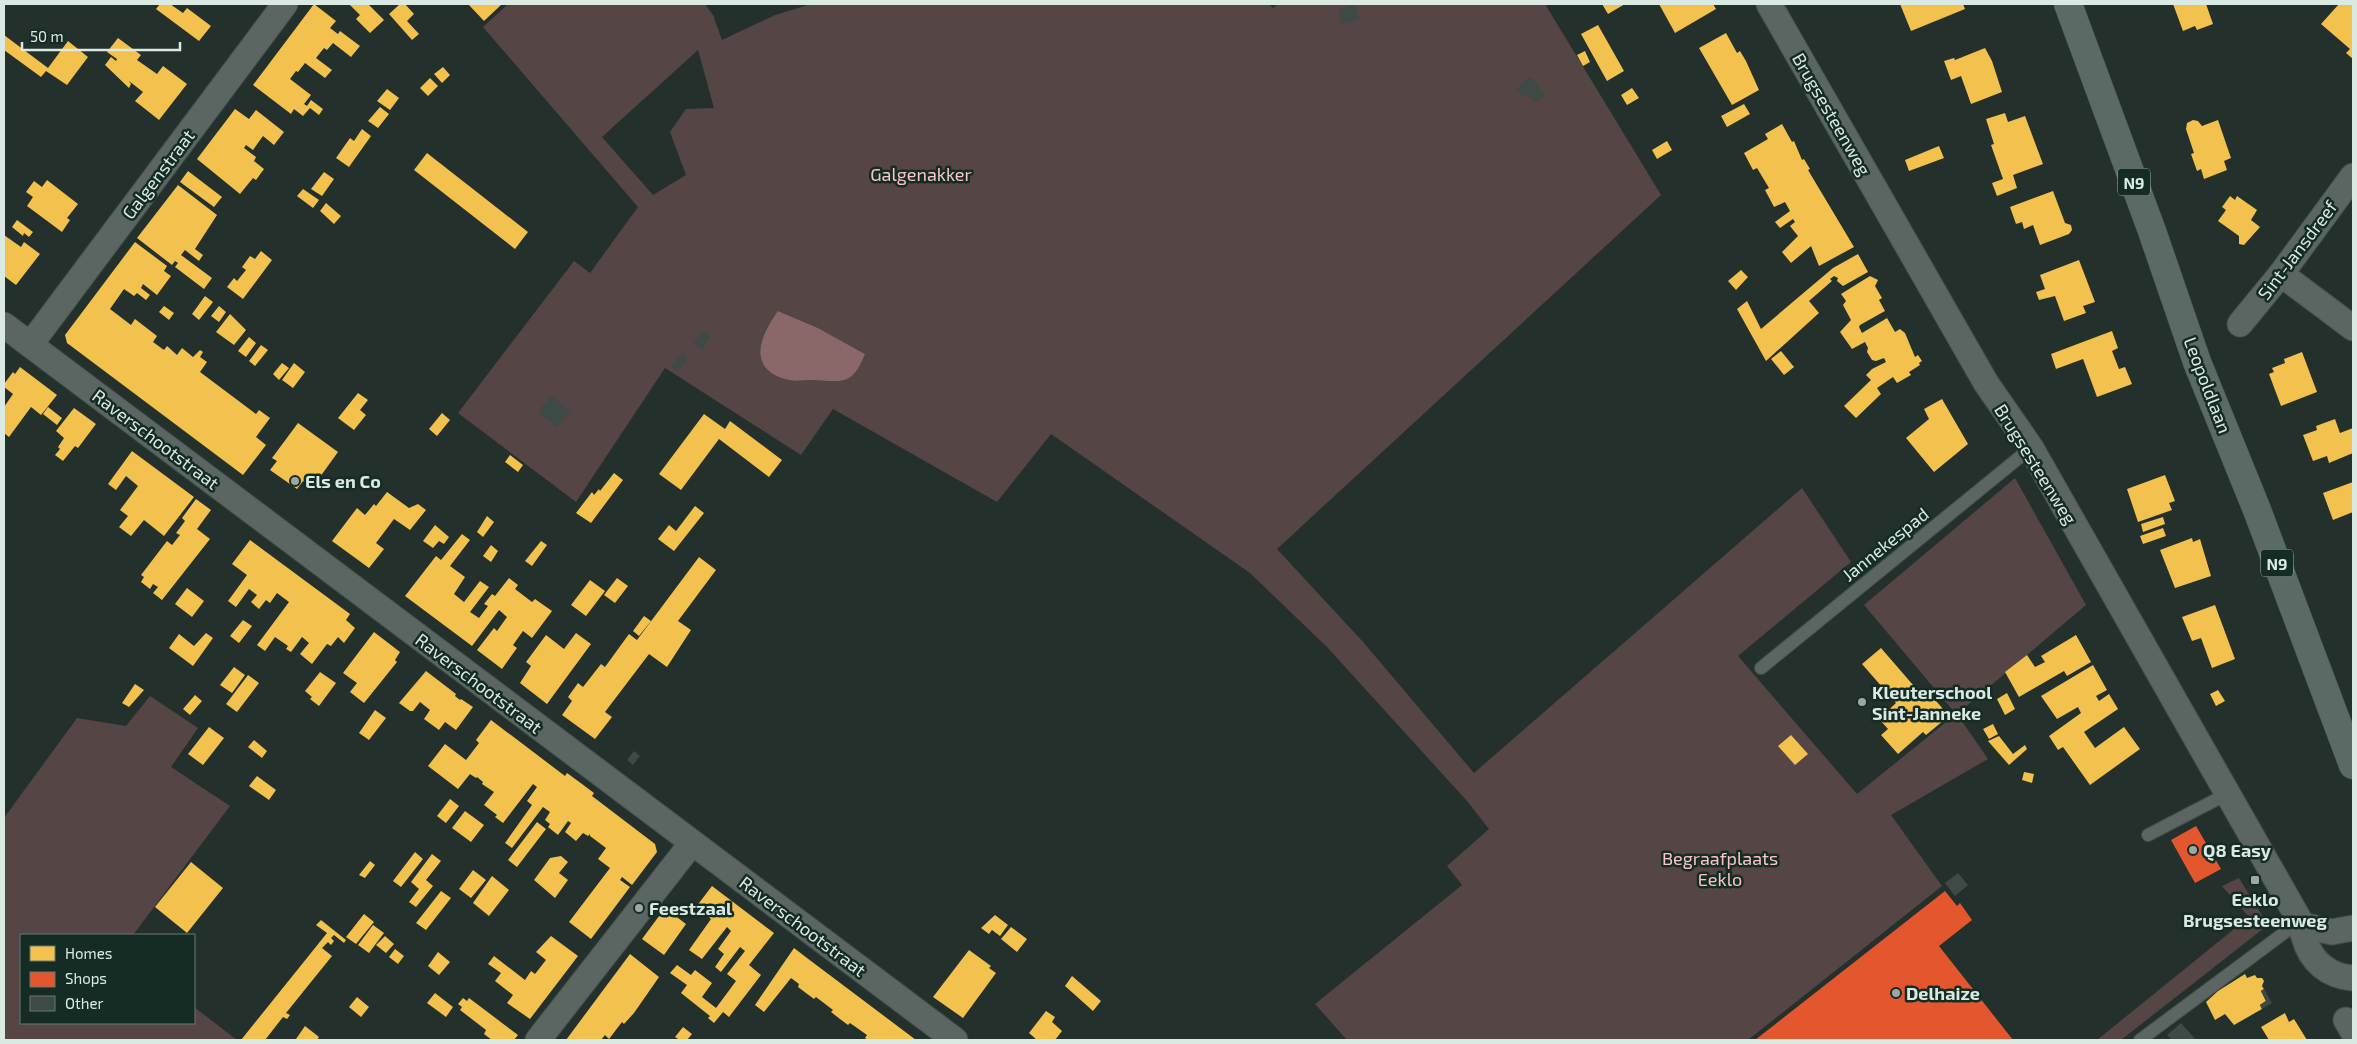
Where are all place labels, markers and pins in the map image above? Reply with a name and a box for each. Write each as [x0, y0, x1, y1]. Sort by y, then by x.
place label: Els en Co [305, 470, 381, 492]
marker: Els en Co [289, 475, 301, 487]
place label: Kleuterschool Sint-Janneke [1872, 681, 1992, 724]
marker: Kleuterschool Sint-Janneke [1856, 696, 1868, 708]
place label: Q8 Easy [2203, 839, 2272, 861]
marker: Q8 Easy [2187, 844, 2199, 856]
marker: Eeklo Brugsesteenweg [2249, 874, 2261, 886]
place label: Eeklo Brugsesteenweg [2183, 888, 2328, 931]
place label: Feestzaal [649, 897, 732, 919]
marker: Feestzaal [633, 902, 645, 914]
place label: Delhaize [1906, 982, 1980, 1004]
marker: Delhaize [1890, 987, 1902, 999]

